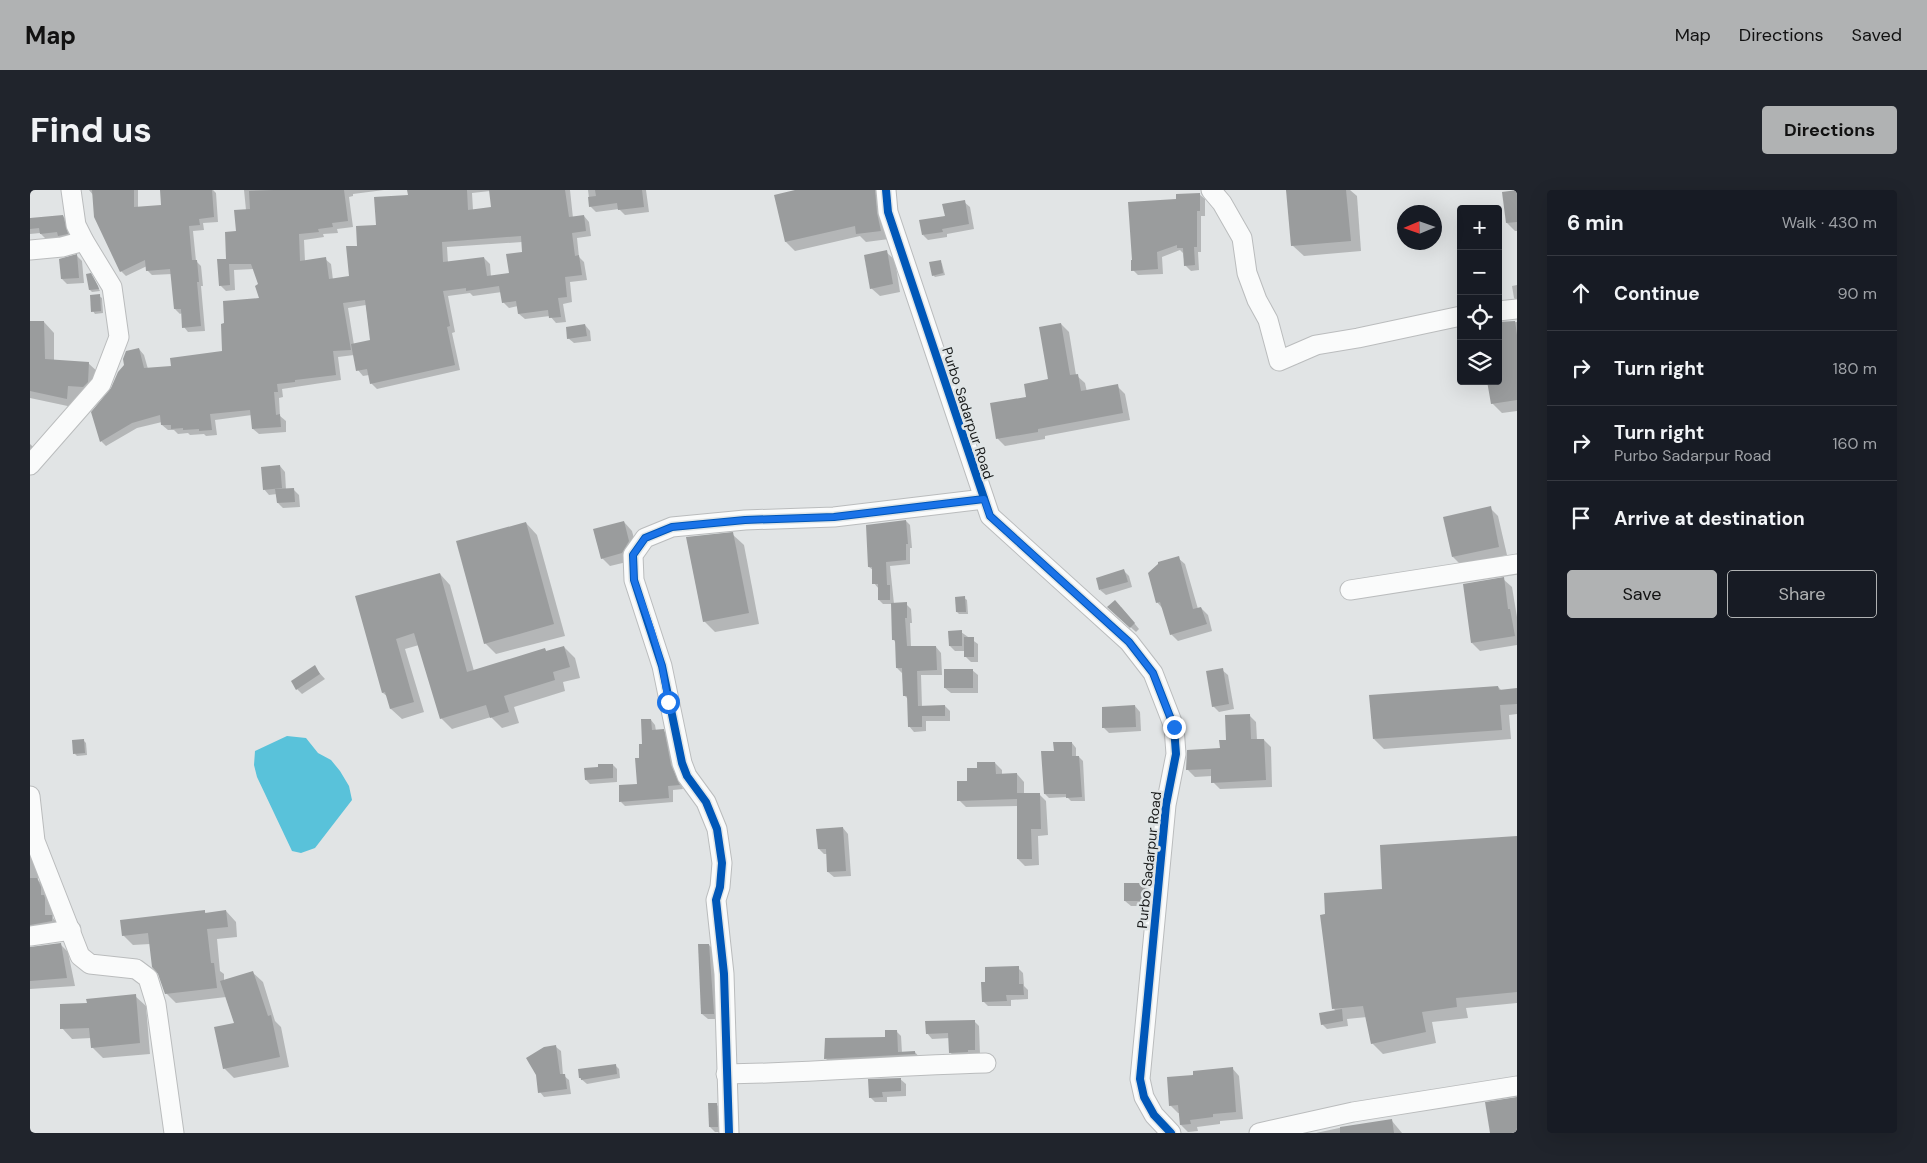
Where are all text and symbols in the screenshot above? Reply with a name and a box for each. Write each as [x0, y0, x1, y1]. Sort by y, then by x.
text: Map [25, 20, 76, 51]
text: Map [1675, 23, 1711, 47]
text: Directions [1739, 23, 1824, 47]
text: Saved [1852, 23, 1902, 47]
button: Directions [1762, 106, 1897, 154]
text: Find us [30, 107, 152, 153]
north arrow [1397, 205, 1442, 250]
map controls [1457, 205, 1502, 385]
button: + [1457, 205, 1502, 250]
text: 6 min [1567, 209, 1624, 237]
text: Walk · 430 m [1782, 212, 1877, 233]
button: − [1457, 250, 1502, 295]
icon: ahead [1567, 279, 1595, 307]
text: Continue [1614, 281, 1700, 306]
text: 90 m [1837, 283, 1877, 304]
button: locate [1457, 295, 1502, 340]
button: layers [1457, 340, 1502, 385]
street label: Purbo Sadarpur Road [938, 345, 998, 481]
icon: right [1567, 354, 1595, 382]
text: Turn right [1614, 356, 1704, 381]
text: 180 m [1833, 358, 1877, 379]
text: Turn right [1614, 420, 1704, 445]
icon: right [1567, 429, 1595, 457]
text: 160 m [1833, 433, 1877, 454]
text: Purbo Sadarpur Road [1614, 445, 1771, 466]
icon: arrive [1567, 504, 1595, 532]
text: Arrive at destination [1614, 506, 1805, 531]
button: Save [1567, 570, 1717, 618]
button: Share [1727, 570, 1877, 618]
route start [657, 691, 680, 714]
route end [1163, 716, 1186, 739]
street label: Purbo Sadarpur Road [1133, 791, 1165, 929]

